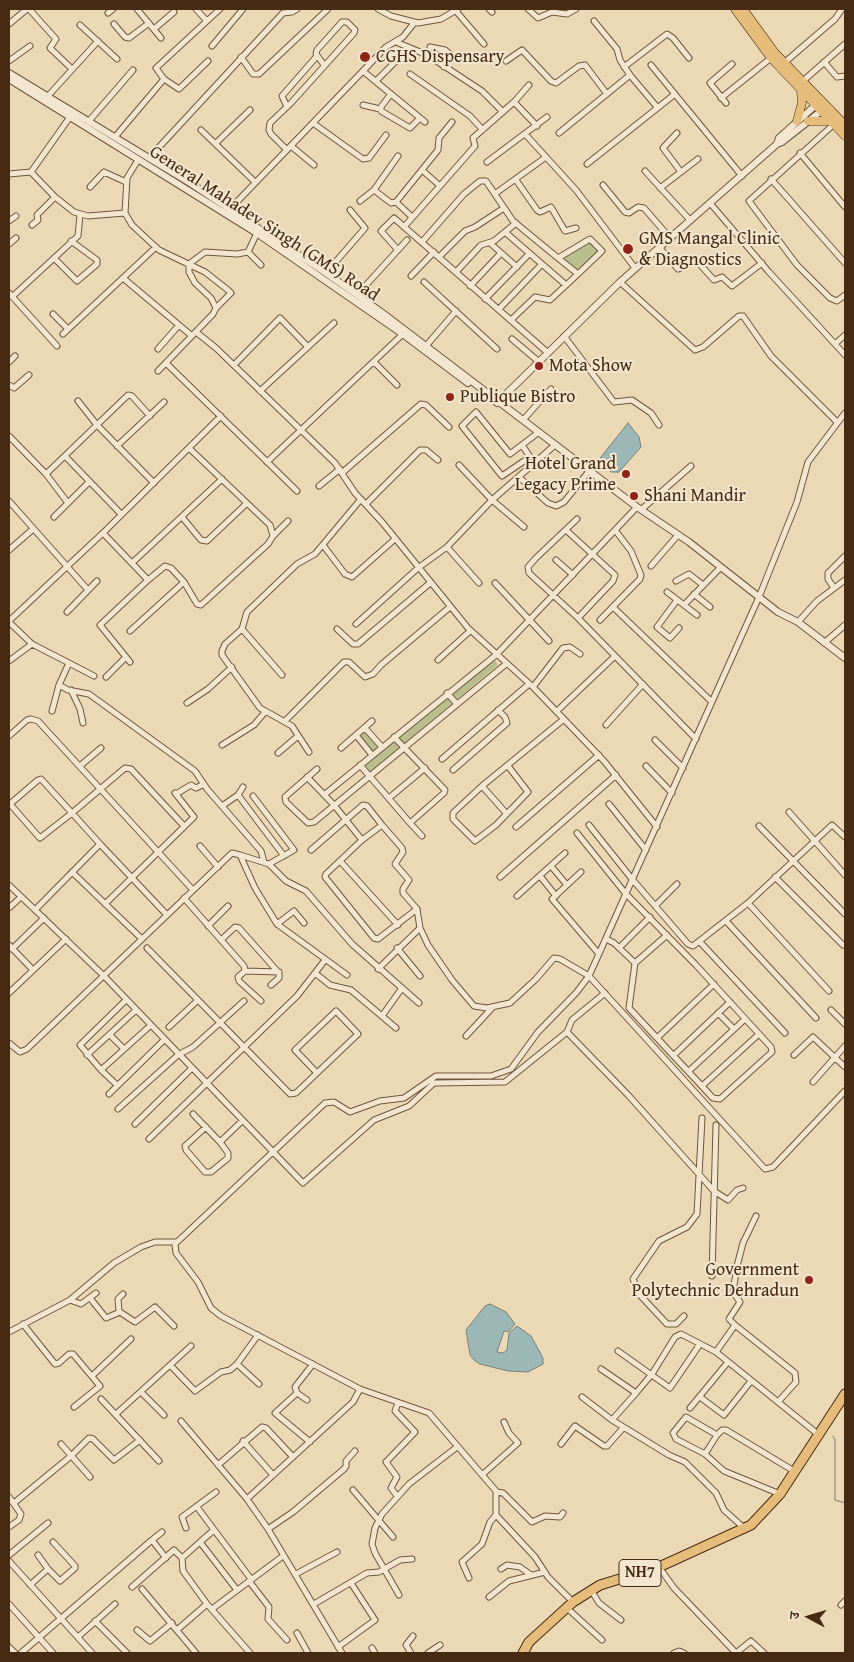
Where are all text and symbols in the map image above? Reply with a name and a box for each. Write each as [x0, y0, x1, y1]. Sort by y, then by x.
place label: CGHS Dispensary [376, 46, 505, 68]
marker: CGHS Dispensary [358, 50, 372, 64]
street label: General Mahadev Singh (GMS) Road [145, 142, 383, 306]
place label: GMS Mangal Clinic & Diagnostics [639, 228, 780, 270]
marker: GMS Mangal Clinic & Diagnostics [621, 242, 635, 256]
place label: Mota Show [549, 355, 632, 377]
marker: Mota Show [533, 360, 545, 372]
place label: Publique Bistro [460, 386, 576, 408]
marker: Publique Bistro [444, 391, 456, 403]
place label: Hotel Grand Legacy Prime [515, 453, 616, 496]
marker: Hotel Grand Legacy Prime [620, 468, 632, 480]
place label: Shani Mandir [644, 485, 746, 507]
marker: Shani Mandir [628, 490, 640, 502]
place label: Government Polytechnic Dehradun [632, 1259, 799, 1302]
marker: Government Polytechnic Dehradun [803, 1274, 815, 1286]
road number: NH7 [619, 1560, 661, 1586]
north arrow [784, 1592, 834, 1642]
text: उ [784, 1611, 804, 1620]

